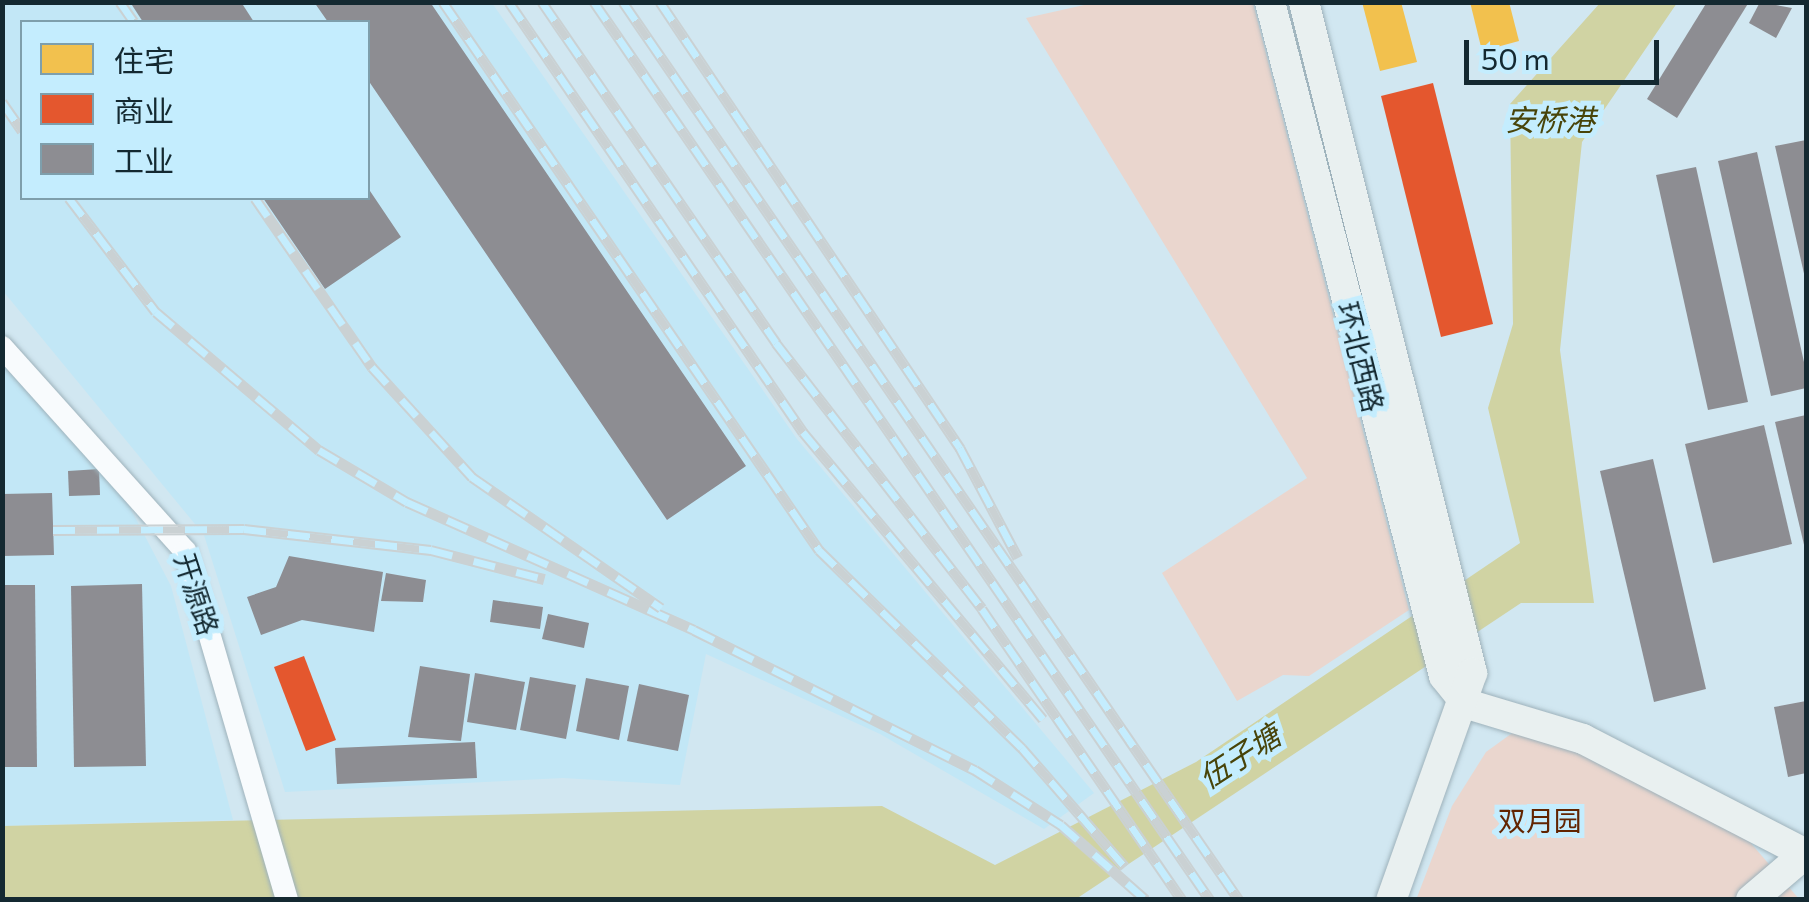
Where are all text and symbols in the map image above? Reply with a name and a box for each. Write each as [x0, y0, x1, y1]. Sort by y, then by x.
legend [20, 20, 370, 200]
scale bar [1469, 20, 1664, 82]
text: 50 m [1481, 39, 1550, 76]
text: 住宅 [114, 41, 174, 78]
text: 商业 [114, 91, 174, 128]
water label: 安桥港 [1505, 101, 1595, 137]
text: 工业 [114, 141, 174, 178]
street label: 环北西路 [1331, 299, 1391, 415]
street label: 开源路 [168, 549, 226, 639]
water label: 伍子塘 [1191, 716, 1287, 796]
park label: 双月园 [1498, 803, 1582, 837]

